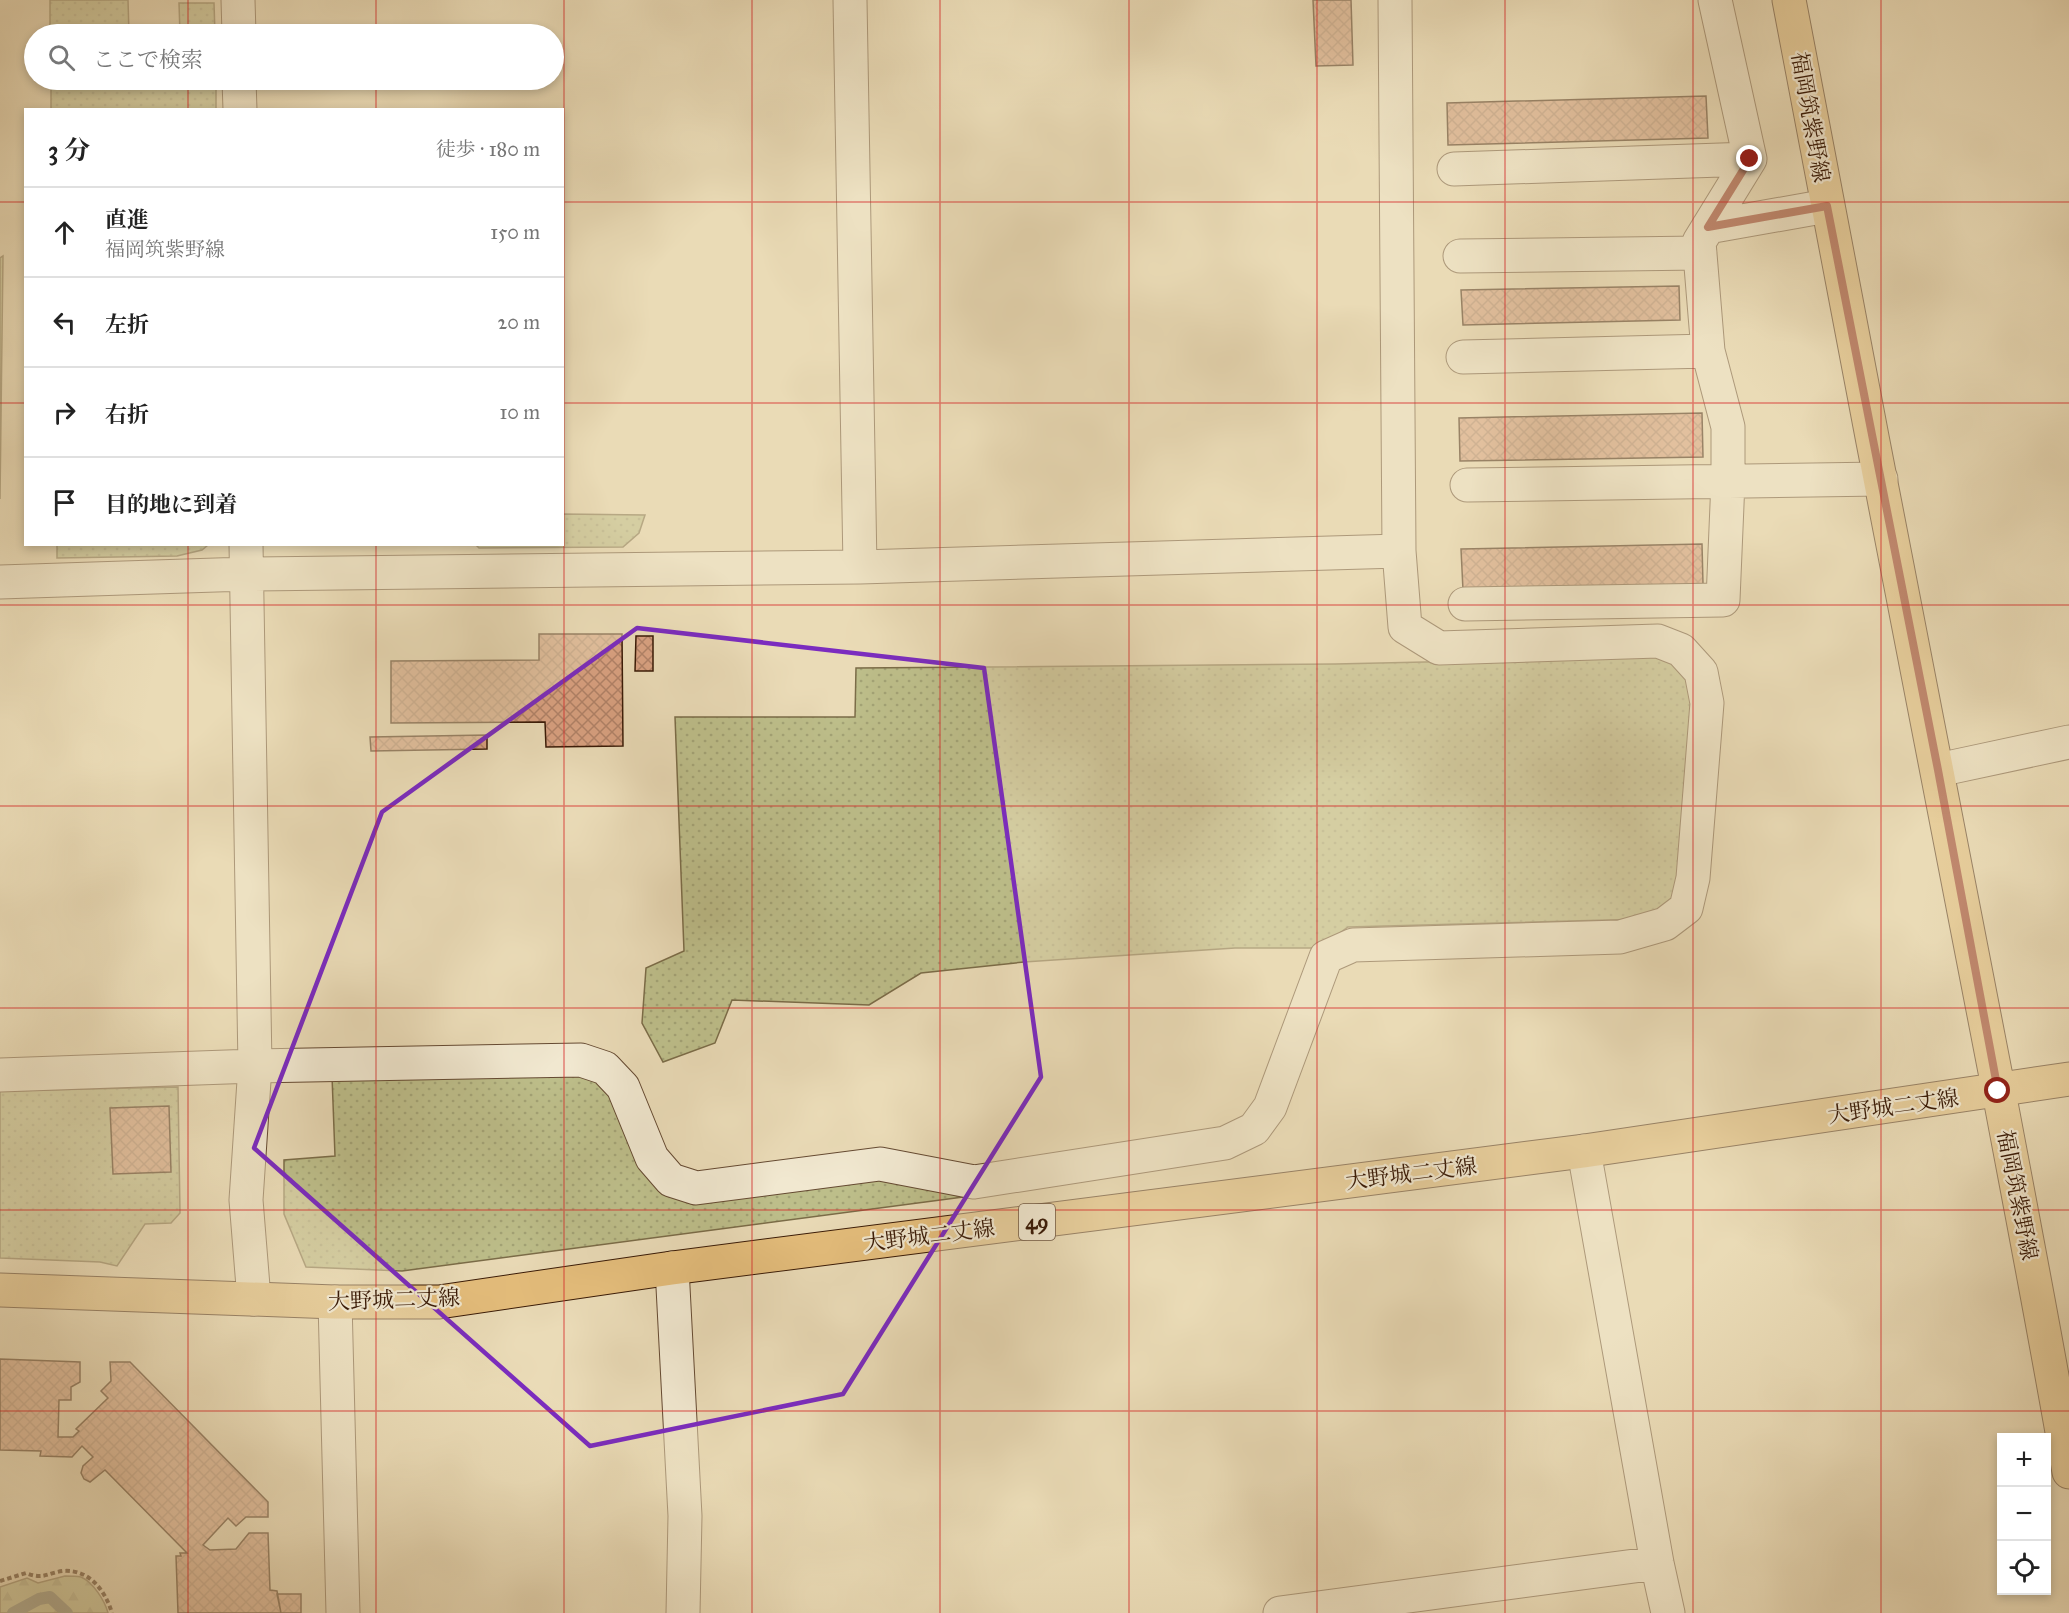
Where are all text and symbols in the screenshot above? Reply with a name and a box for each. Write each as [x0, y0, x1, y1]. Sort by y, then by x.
search box [24, 24, 564, 90]
icon: search [45, 41, 78, 74]
text: ここで検索 [93, 46, 203, 73]
street label: 福岡筑紫野線 [1786, 50, 1835, 184]
text: 3 分 [48, 134, 90, 166]
text: 徒歩 · 180 m [436, 137, 540, 161]
route end [1736, 145, 1762, 171]
text: 直進 [105, 206, 149, 233]
icon: ahead [48, 216, 81, 249]
text: 150 m [490, 220, 540, 244]
text: 福岡筑紫野線 [105, 237, 225, 261]
icon: left [48, 306, 81, 339]
text: 20 m [497, 310, 540, 334]
text: 左折 [105, 311, 149, 338]
icon: right [48, 396, 81, 429]
text: 10 m [499, 400, 540, 424]
text: 右折 [105, 401, 149, 428]
icon: arrive [48, 486, 81, 519]
text: 目的地に到着 [105, 491, 237, 518]
route start [1984, 1077, 2010, 1103]
street label: 大野城二丈線 [1826, 1084, 1960, 1129]
street label: 福岡筑紫野線 [1992, 1128, 2043, 1262]
street label: 大野城二丈線 [1344, 1152, 1478, 1195]
road number: 49 [1019, 1204, 1055, 1240]
street label: 大野城二丈線 [862, 1214, 996, 1257]
street label: 大野城二丈線 [328, 1284, 460, 1315]
map controls [1997, 1433, 2051, 1595]
button: + [1997, 1433, 2051, 1487]
button: − [1997, 1487, 2051, 1541]
button: locate [1997, 1541, 2051, 1595]

